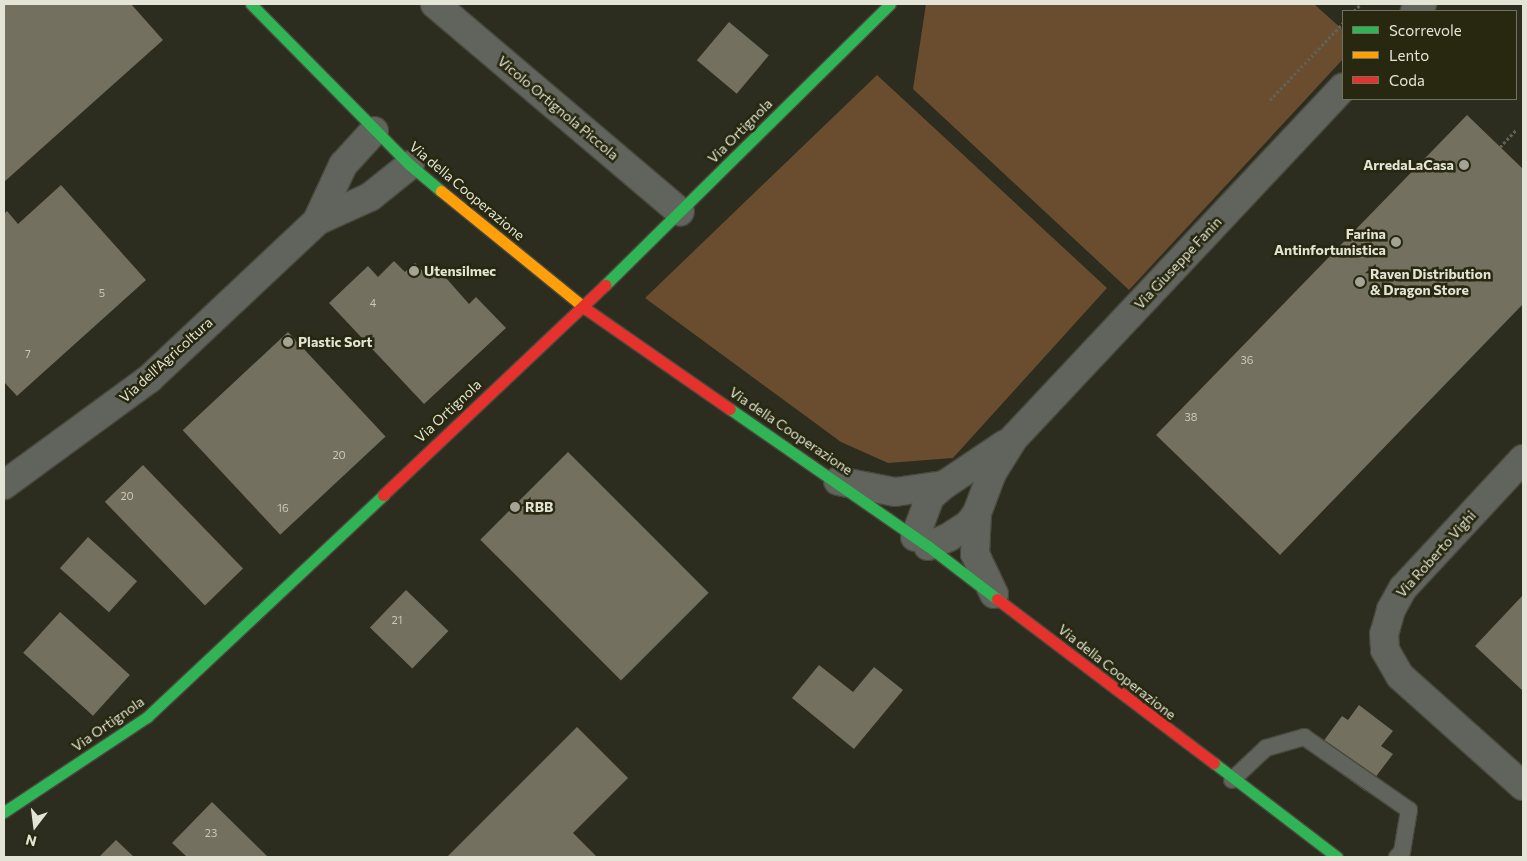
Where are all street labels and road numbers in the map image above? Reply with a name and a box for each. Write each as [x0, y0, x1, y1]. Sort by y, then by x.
street label: Vicolo Ortignola Piccola [494, 53, 622, 163]
street label: Via Ortignola [704, 95, 776, 167]
street label: Via della Cooperazione [406, 138, 528, 244]
street label: Via Giuseppe Fanin [1131, 213, 1225, 313]
street label: Via dell'Agricoltura [116, 314, 216, 406]
street label: Via Ortignola [411, 376, 485, 446]
street label: Via della Cooperazione [726, 384, 856, 478]
street label: Via Roberto Vighi [1393, 507, 1479, 601]
street label: Via della Cooperazione [1055, 621, 1179, 723]
street label: Via Ortignola [69, 693, 147, 755]

